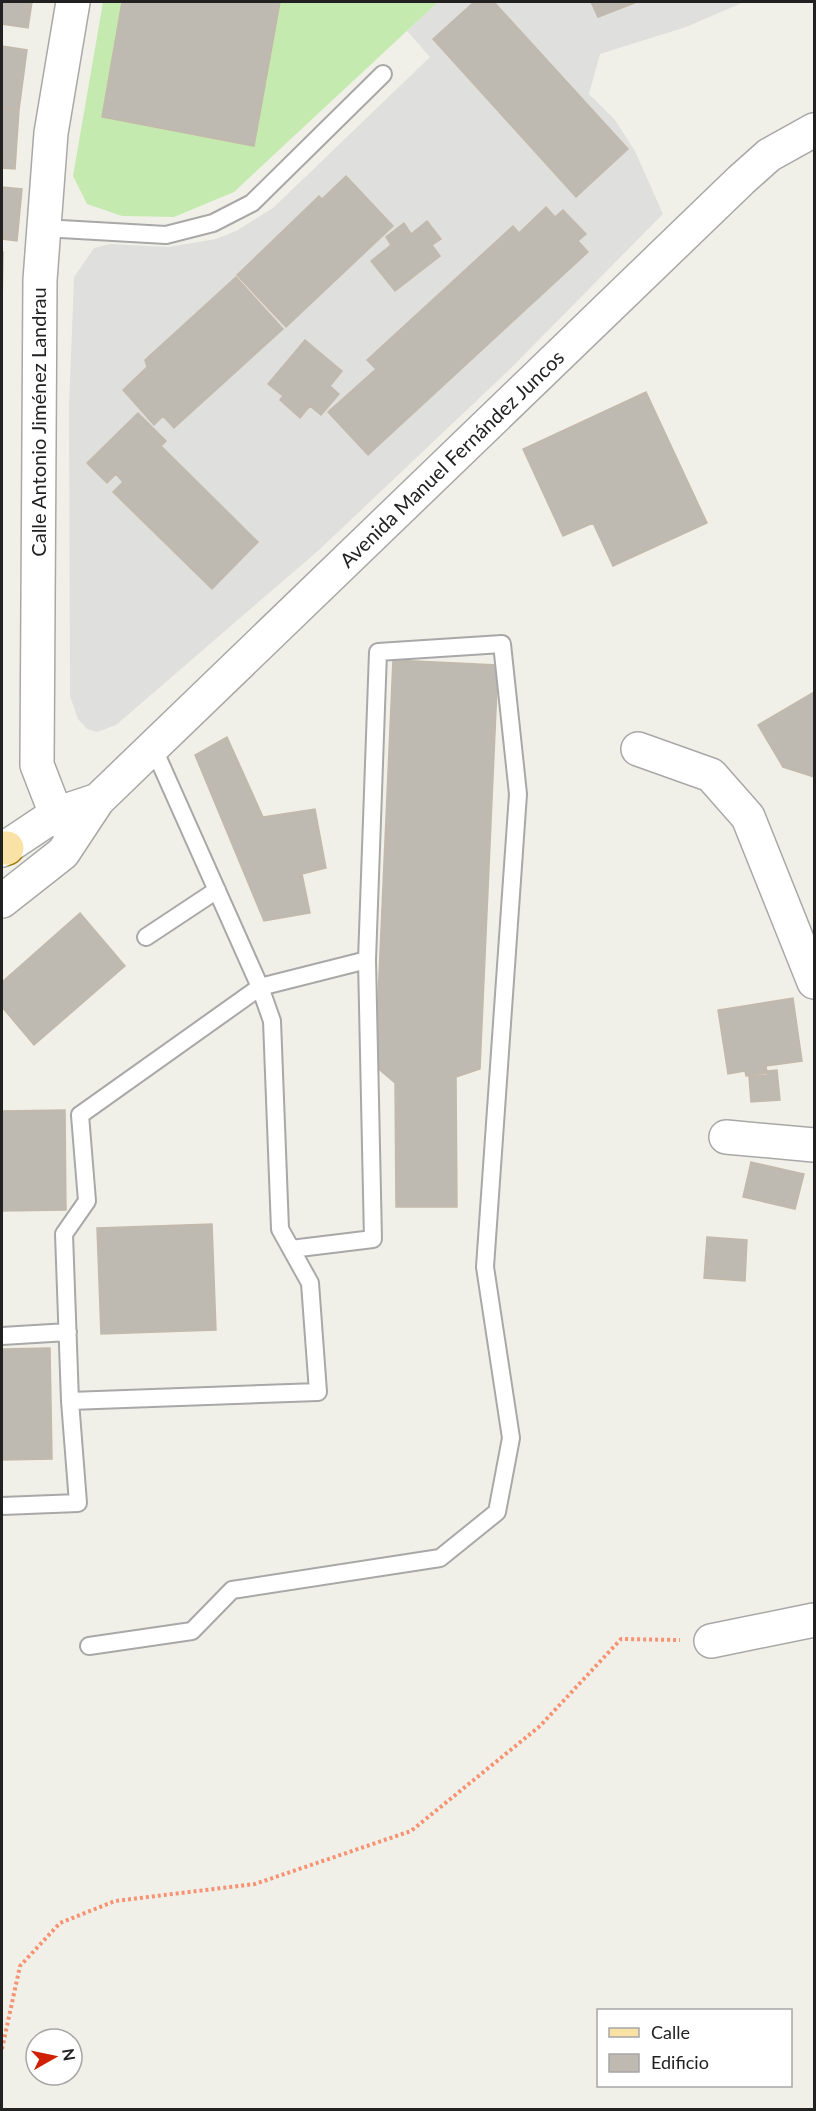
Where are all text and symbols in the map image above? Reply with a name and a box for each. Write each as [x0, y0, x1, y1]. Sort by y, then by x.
street label: Calle Antonio Jiménez Landrau [26, 287, 50, 557]
street label: Avenida Manuel Fernández Juncos [334, 345, 568, 572]
legend [597, 2009, 792, 2087]
text: Calle [651, 2021, 690, 2043]
north arrow [24, 2027, 84, 2087]
text: N [59, 2047, 80, 2062]
text: Edificio [651, 2051, 709, 2073]

